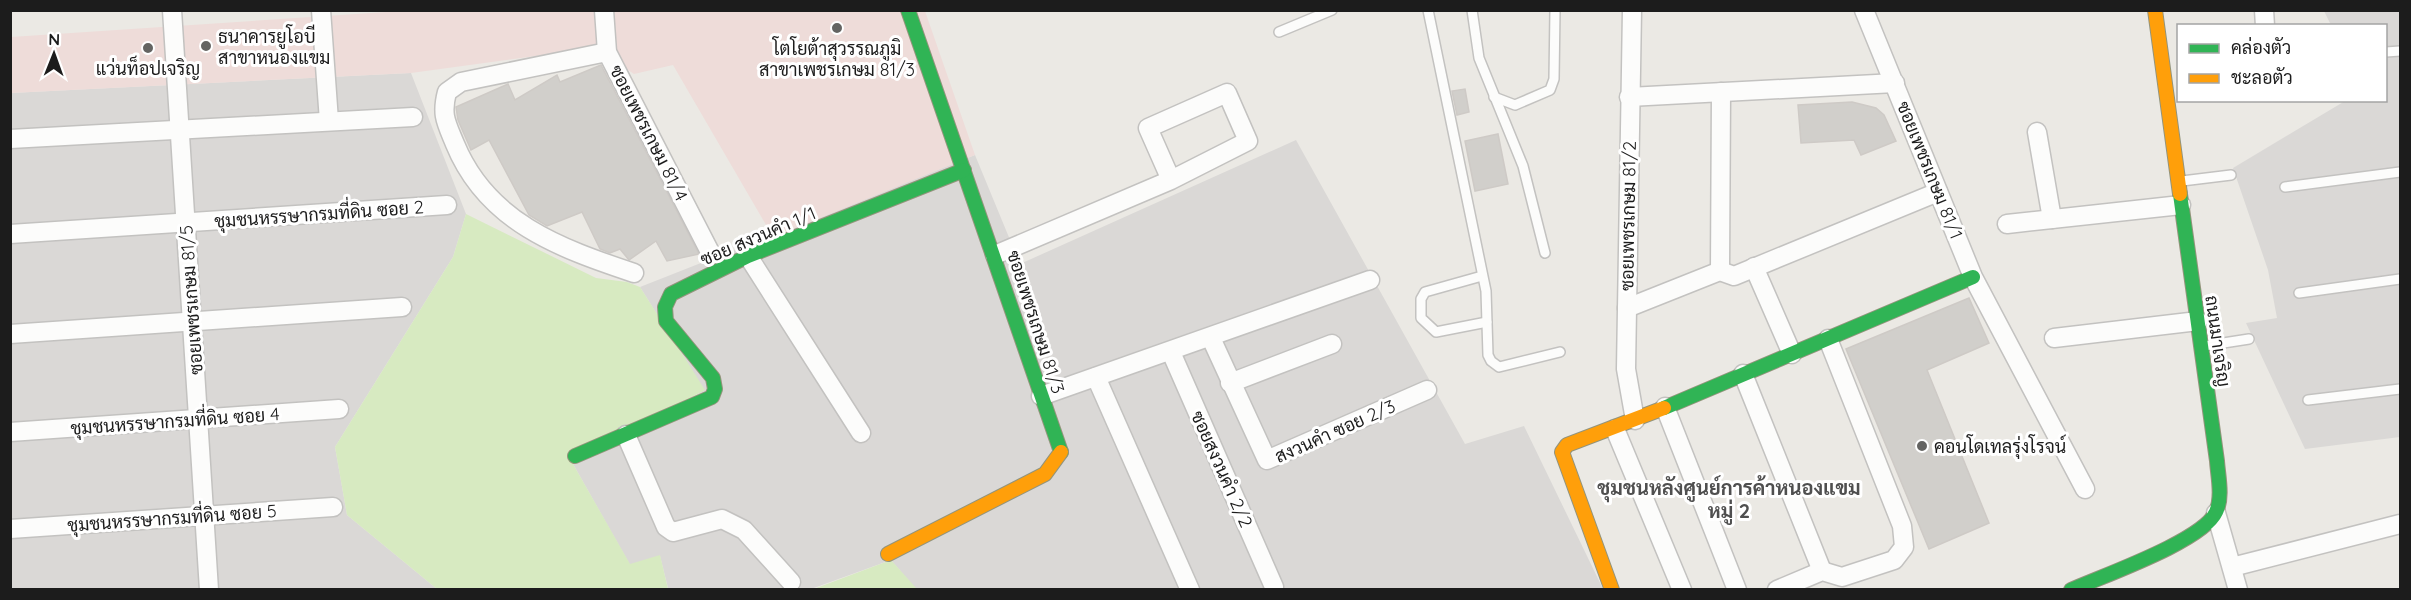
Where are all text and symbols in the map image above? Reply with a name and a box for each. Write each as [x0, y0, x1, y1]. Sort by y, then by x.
marker: โตโยต้าสุวรรณภูมิ สาขาเพชรเกษม 81/3 [830, 21, 844, 35]
north arrow [24, 24, 84, 84]
place label: ธนาคารยูโอบี สาขาหนองแขม [218, 24, 330, 69]
legend [2177, 24, 2387, 102]
text: N [48, 29, 60, 49]
place label: โตโยต้าสุวรรณภูมิ สาขาเพชรเกษม 81/3 [759, 36, 915, 81]
text: คล่องตัว [2231, 36, 2291, 59]
marker: ธนาคารยูโอบี สาขาหนองแขม [199, 39, 213, 53]
marker: แว่นท็อปเจริญ [141, 41, 155, 55]
place label: แว่นท็อปเจริญ [96, 55, 200, 80]
street label: ซอยเพชรเกษม 81/4 [605, 61, 693, 205]
text: ชะลอตัว [2231, 66, 2293, 89]
street label: ซอยเพชรเกษม 81/1 [1892, 98, 1968, 242]
street label: ซอยเพชรเกษม 81/2 [1615, 141, 1641, 291]
street label: ชุมชนหรรษากรมที่ดิน ซอย 2 [213, 191, 425, 234]
street label: ซอย สงวนคำ 1/1 [697, 201, 819, 271]
street label: ซอยเพชรเกษม 81/5 [174, 224, 208, 376]
street label: ซอยเพชรเกษม 81/3 [1002, 247, 1070, 397]
street label: ถนนมาเจริญ [2200, 294, 2236, 388]
street label: สงวนคำ ซอย 2/3 [1271, 394, 1399, 468]
street label: ชุมชนหรรษากรมที่ดิน ซอย 4 [69, 398, 280, 441]
street label: ซอยสงวนคำ 2/2 [1186, 407, 1258, 531]
place label: คอนโดเทลรุ่งโรจน์ [1934, 434, 2066, 459]
marker: คอนโดเทลรุ่งโรจน์ [1915, 439, 1929, 453]
district label: ชุมชนหลังศูนย์การค้าหนองแขม หมู่ 2 [1597, 475, 1861, 525]
street label: ชุมชนหรรษากรมที่ดิน ซอย 5 [66, 495, 278, 538]

